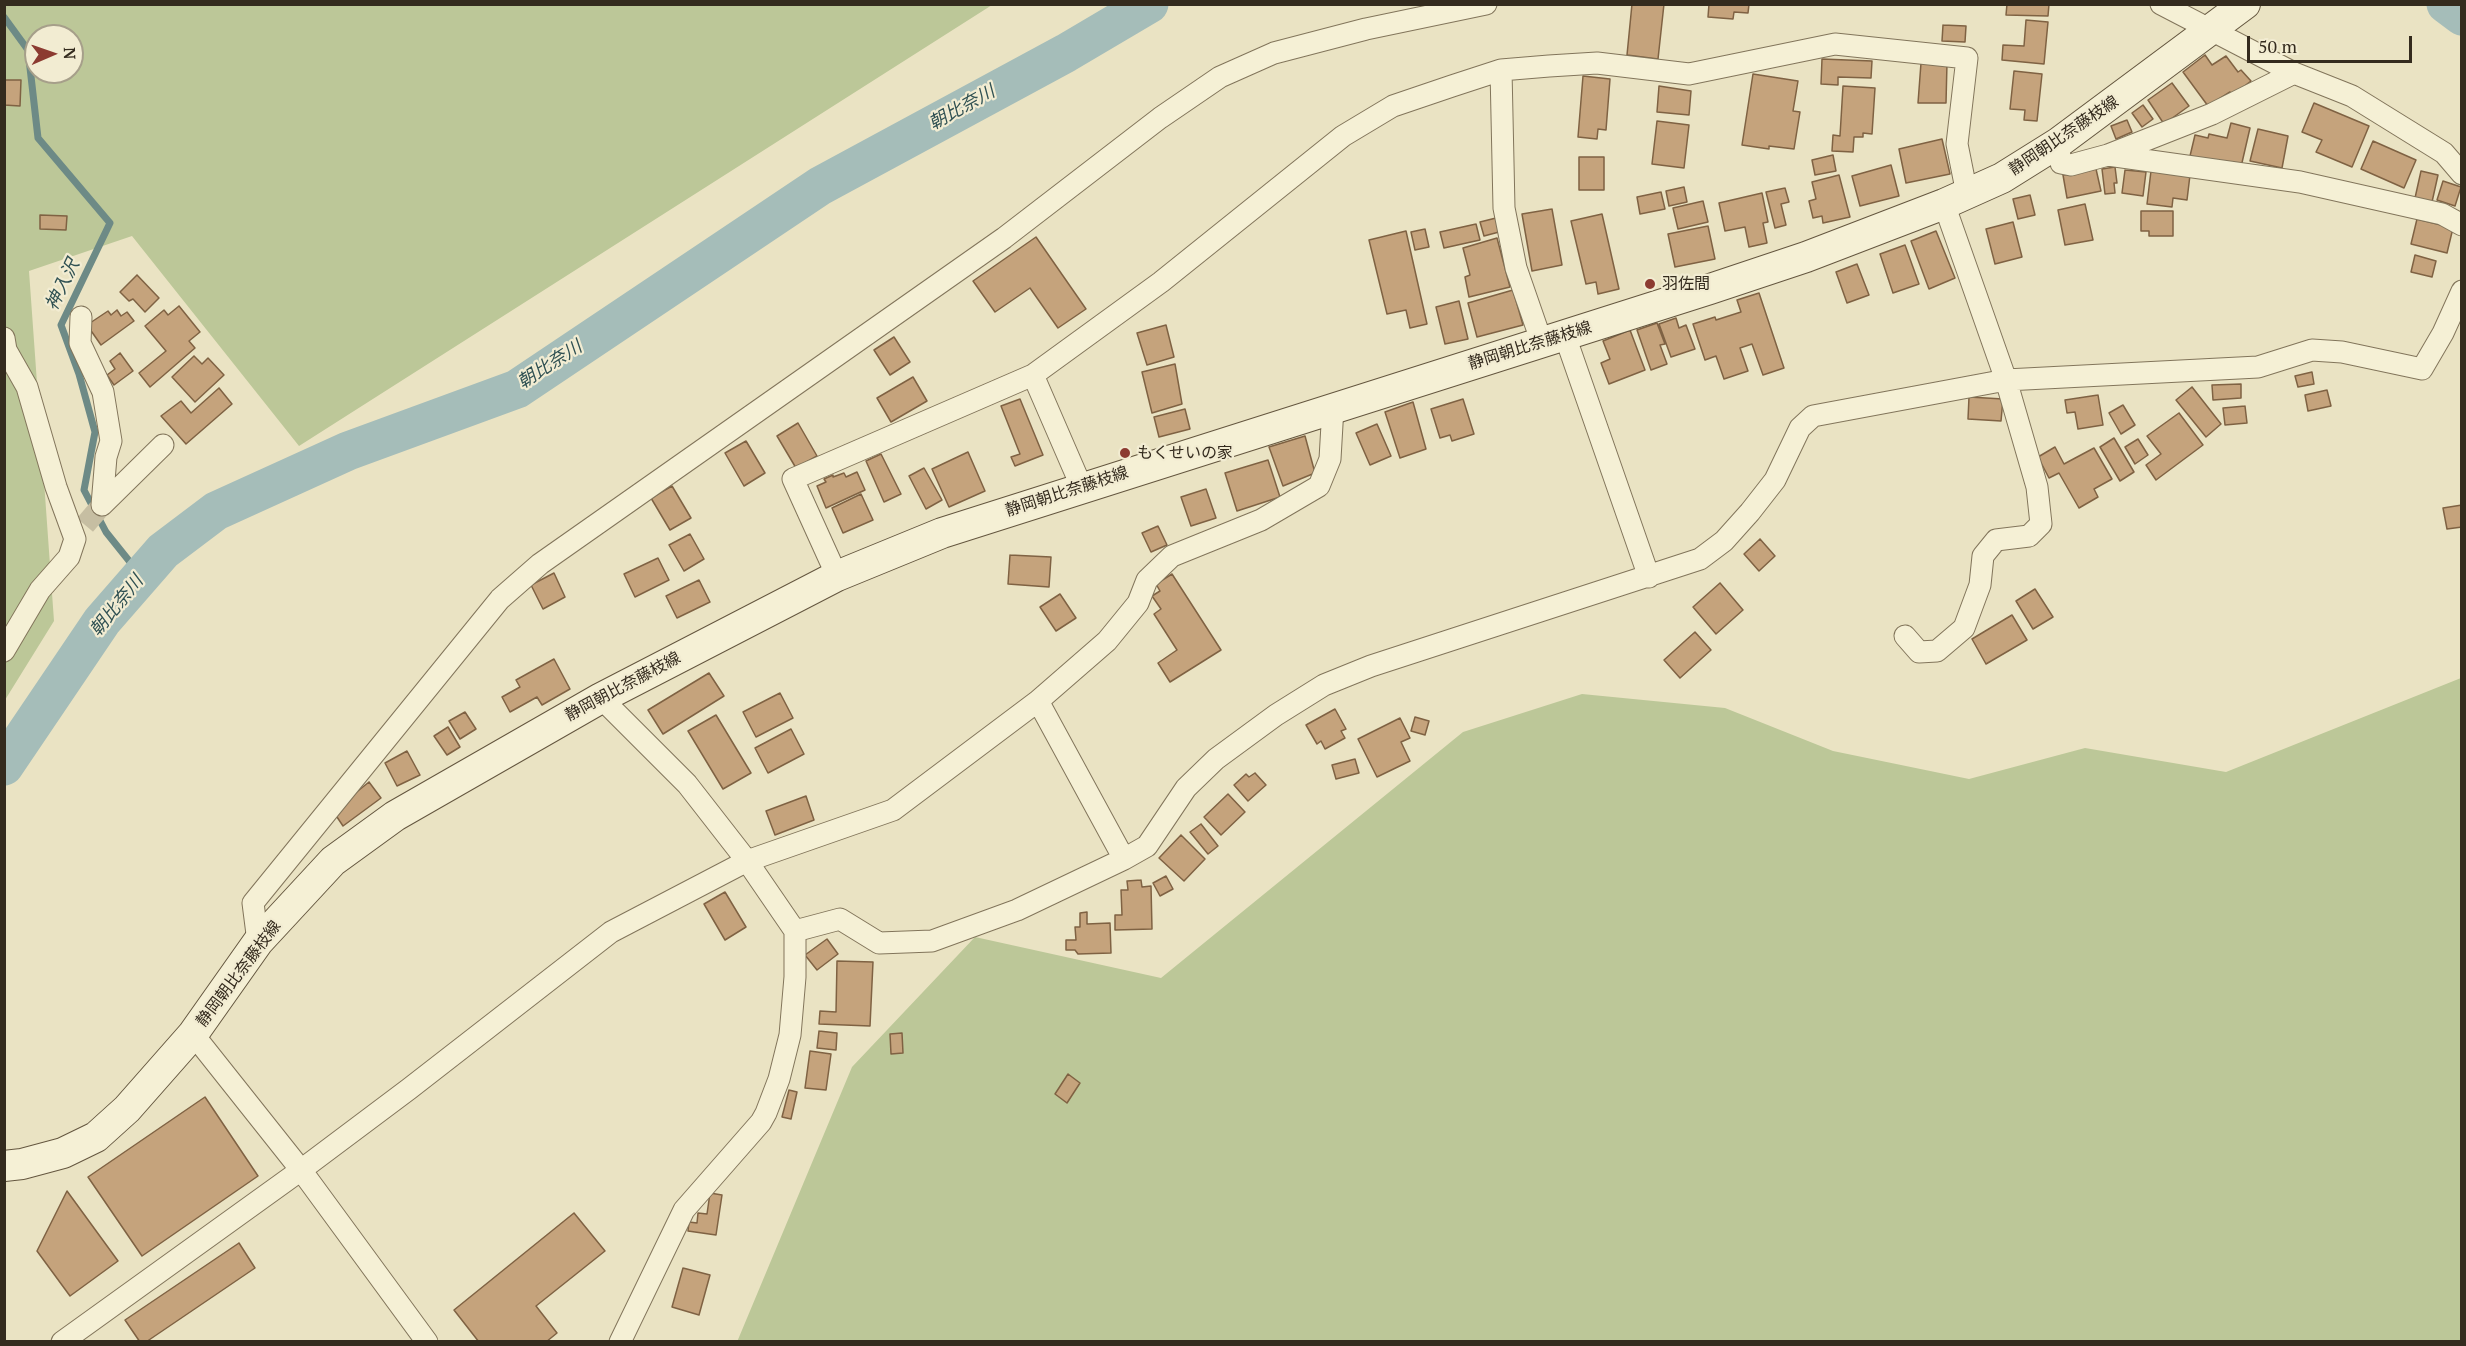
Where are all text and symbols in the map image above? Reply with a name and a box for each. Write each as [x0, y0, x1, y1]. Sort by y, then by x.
north arrow [24, 24, 84, 84]
scale bar [2250, 24, 2415, 62]
text: 50 m [2258, 34, 2297, 58]
text: N [59, 47, 81, 60]
water label: 朝比奈川 [925, 81, 999, 135]
street label: 静岡朝比奈藤枝線 [2006, 92, 2122, 180]
water label: 神入沢 [41, 256, 85, 314]
place label: 羽佐間 [1662, 274, 1710, 294]
marker: 羽佐間 [1643, 277, 1657, 291]
street label: 静岡朝比奈藤枝線 [1466, 318, 1594, 374]
water label: 朝比奈川 [514, 336, 586, 394]
place label: もくせいの家 [1137, 443, 1233, 463]
marker: もくせいの家 [1118, 446, 1132, 460]
street label: 静岡朝比奈藤枝線 [1003, 463, 1131, 521]
water label: 朝比奈川 [86, 571, 148, 641]
street label: 静岡朝比奈藤枝線 [562, 648, 684, 726]
street label: 静岡朝比奈藤枝線 [193, 917, 285, 1031]

